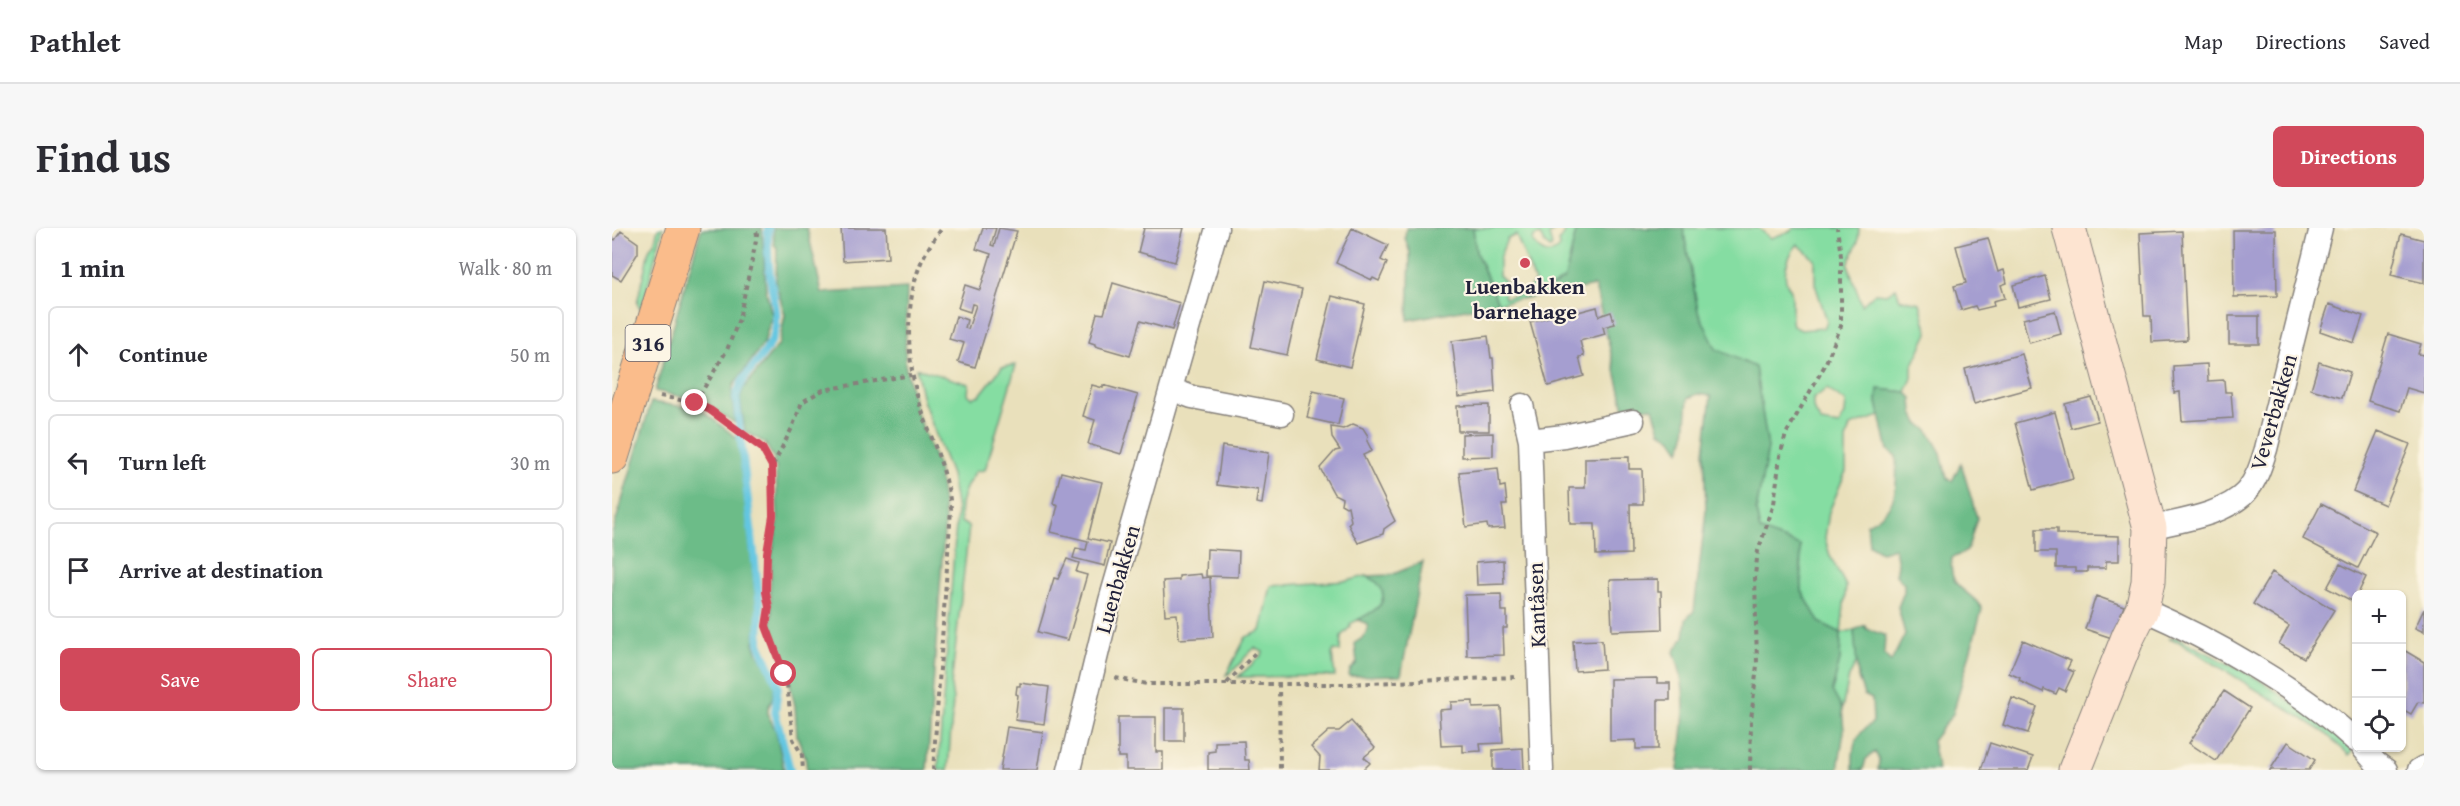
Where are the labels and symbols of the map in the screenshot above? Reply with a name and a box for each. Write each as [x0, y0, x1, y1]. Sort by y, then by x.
marker: Luenbakken barnehage [1518, 256, 1532, 270]
place label: Luenbakken barnehage [1465, 270, 1585, 327]
road number: 316 [626, 325, 670, 361]
street label: Veverbakken [2241, 349, 2305, 474]
route end [681, 389, 707, 415]
street label: Luenbakken [1086, 520, 1148, 637]
street label: Kantåsen [1518, 561, 1553, 648]
route start [770, 660, 796, 686]

